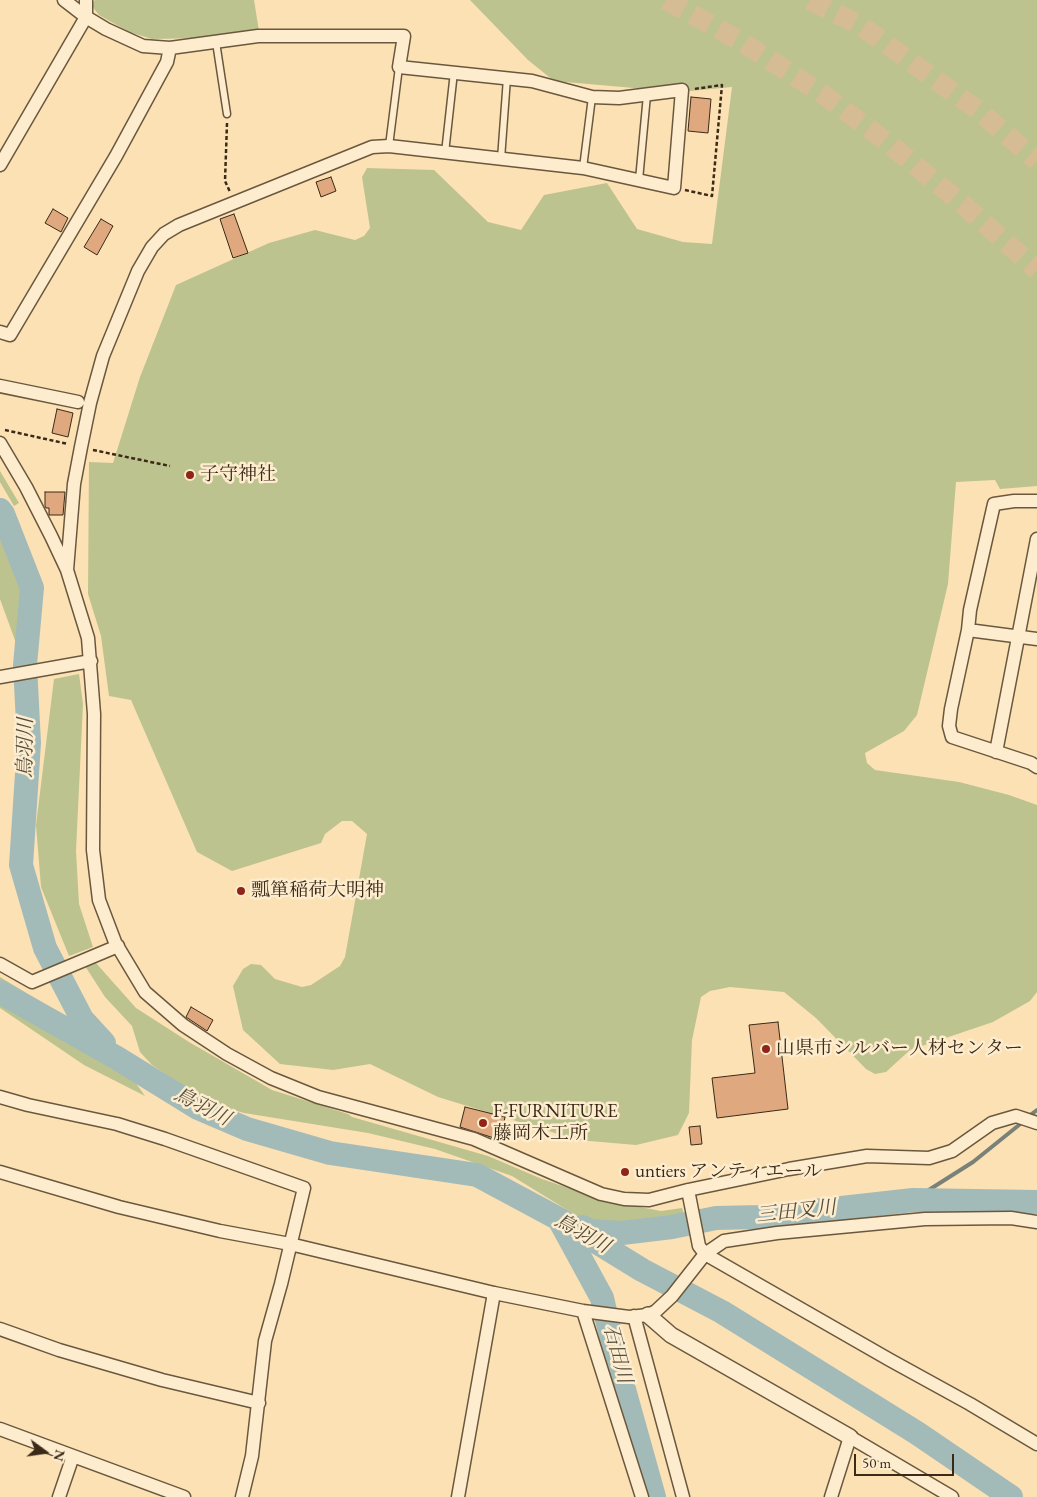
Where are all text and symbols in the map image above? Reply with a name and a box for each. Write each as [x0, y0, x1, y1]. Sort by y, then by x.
place label: 子守神社 [200, 464, 276, 486]
marker: 子守神社 [184, 469, 196, 481]
water label: 鳥羽川 [13, 718, 39, 778]
place label: 瓢箪稲荷大明神 [251, 880, 384, 902]
marker: 瓢箪稲荷大明神 [235, 885, 247, 897]
place label: 山県市シルバー人材センター [776, 1038, 1023, 1060]
marker: 山県市シルバー人材センター [760, 1043, 772, 1055]
water label: 鳥羽川 [170, 1083, 234, 1131]
place label: F-FURNITURE 藤岡木工所 [493, 1101, 618, 1145]
marker: F-FURNITURE 藤岡木工所 [477, 1117, 489, 1129]
place label: untiers アンティエール [635, 1161, 822, 1183]
marker: untiers アンティエール [619, 1166, 631, 1178]
water label: 三田叉川 [755, 1196, 837, 1228]
water label: 鳥羽川 [550, 1209, 614, 1259]
water label: 石田川 [598, 1322, 636, 1386]
north arrow [20, 1427, 70, 1477]
scale bar [857, 1444, 957, 1476]
text: N [49, 1448, 70, 1463]
text: 50 m [862, 1453, 891, 1472]

